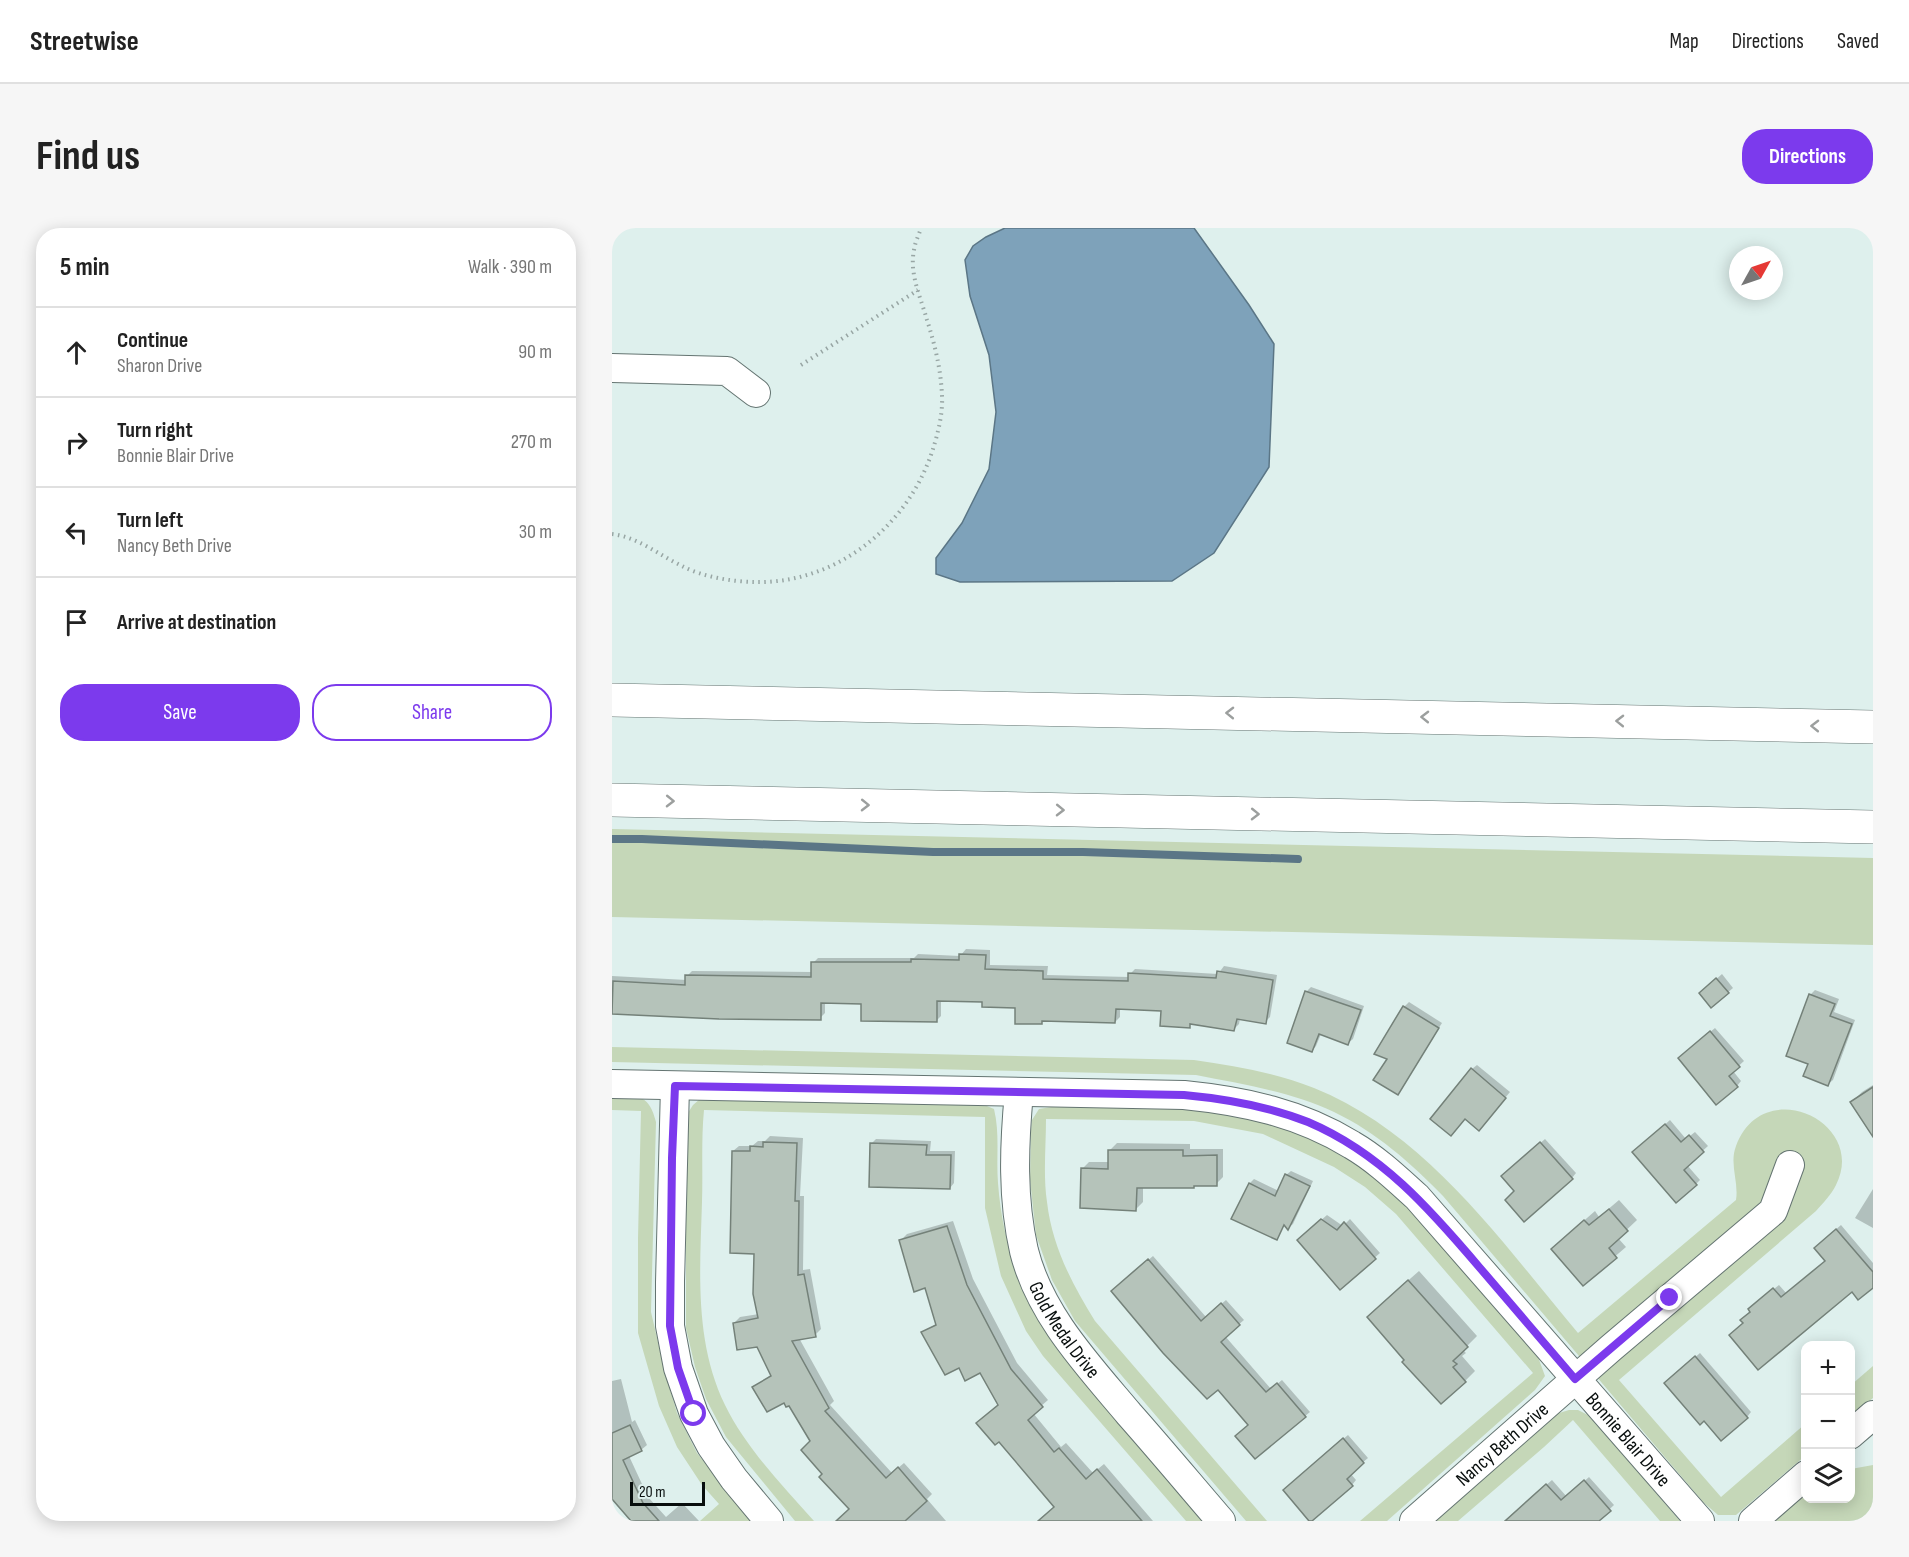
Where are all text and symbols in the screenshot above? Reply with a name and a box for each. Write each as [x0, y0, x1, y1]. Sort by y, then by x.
text: Streetwise [30, 25, 139, 58]
text: Map [1669, 29, 1699, 54]
text: Directions [1732, 29, 1804, 54]
text: Saved [1837, 29, 1879, 54]
button: Directions [1742, 129, 1873, 184]
text: Find us [36, 131, 140, 182]
north arrow [1729, 246, 1783, 300]
text: 5 min [60, 252, 110, 283]
text: Walk · 390 m [468, 255, 552, 279]
text: Continue [117, 327, 188, 354]
icon: ahead [60, 336, 93, 369]
text: 90 m [518, 340, 552, 364]
text: Sharon Drive [117, 354, 202, 378]
text: Turn right [117, 417, 193, 444]
icon: right [60, 426, 93, 459]
text: 270 m [511, 430, 552, 454]
text: Bonnie Blair Drive [117, 444, 234, 468]
text: Turn left [117, 507, 183, 534]
icon: left [60, 516, 93, 549]
text: 30 m [519, 520, 552, 544]
text: Nancy Beth Drive [117, 534, 232, 558]
icon: arrive [60, 606, 93, 639]
text: Arrive at destination [117, 609, 276, 636]
button: Save [60, 684, 300, 741]
button: Share [312, 684, 552, 741]
one-way arrow [1225, 707, 1234, 720]
one-way arrow [1420, 711, 1429, 724]
one-way arrow [1615, 715, 1624, 728]
one-way arrow [1810, 719, 1819, 732]
one-way arrow [666, 795, 675, 807]
one-way arrow [861, 799, 870, 812]
one-way arrow [1056, 803, 1065, 816]
one-way arrow [1251, 808, 1260, 820]
street label: Gold Medal Drive [1023, 1278, 1105, 1384]
route end [1656, 1284, 1682, 1310]
map controls [1801, 1341, 1855, 1503]
button: + [1801, 1341, 1855, 1395]
street label: Bonnie Blair Drive [1580, 1388, 1675, 1492]
button: − [1801, 1395, 1855, 1449]
street label: Nancy Beth Drive [1451, 1398, 1554, 1492]
route start [680, 1400, 706, 1426]
button: layers [1801, 1449, 1855, 1503]
scale bar [630, 1479, 705, 1506]
text: 20 m [639, 1483, 666, 1502]

